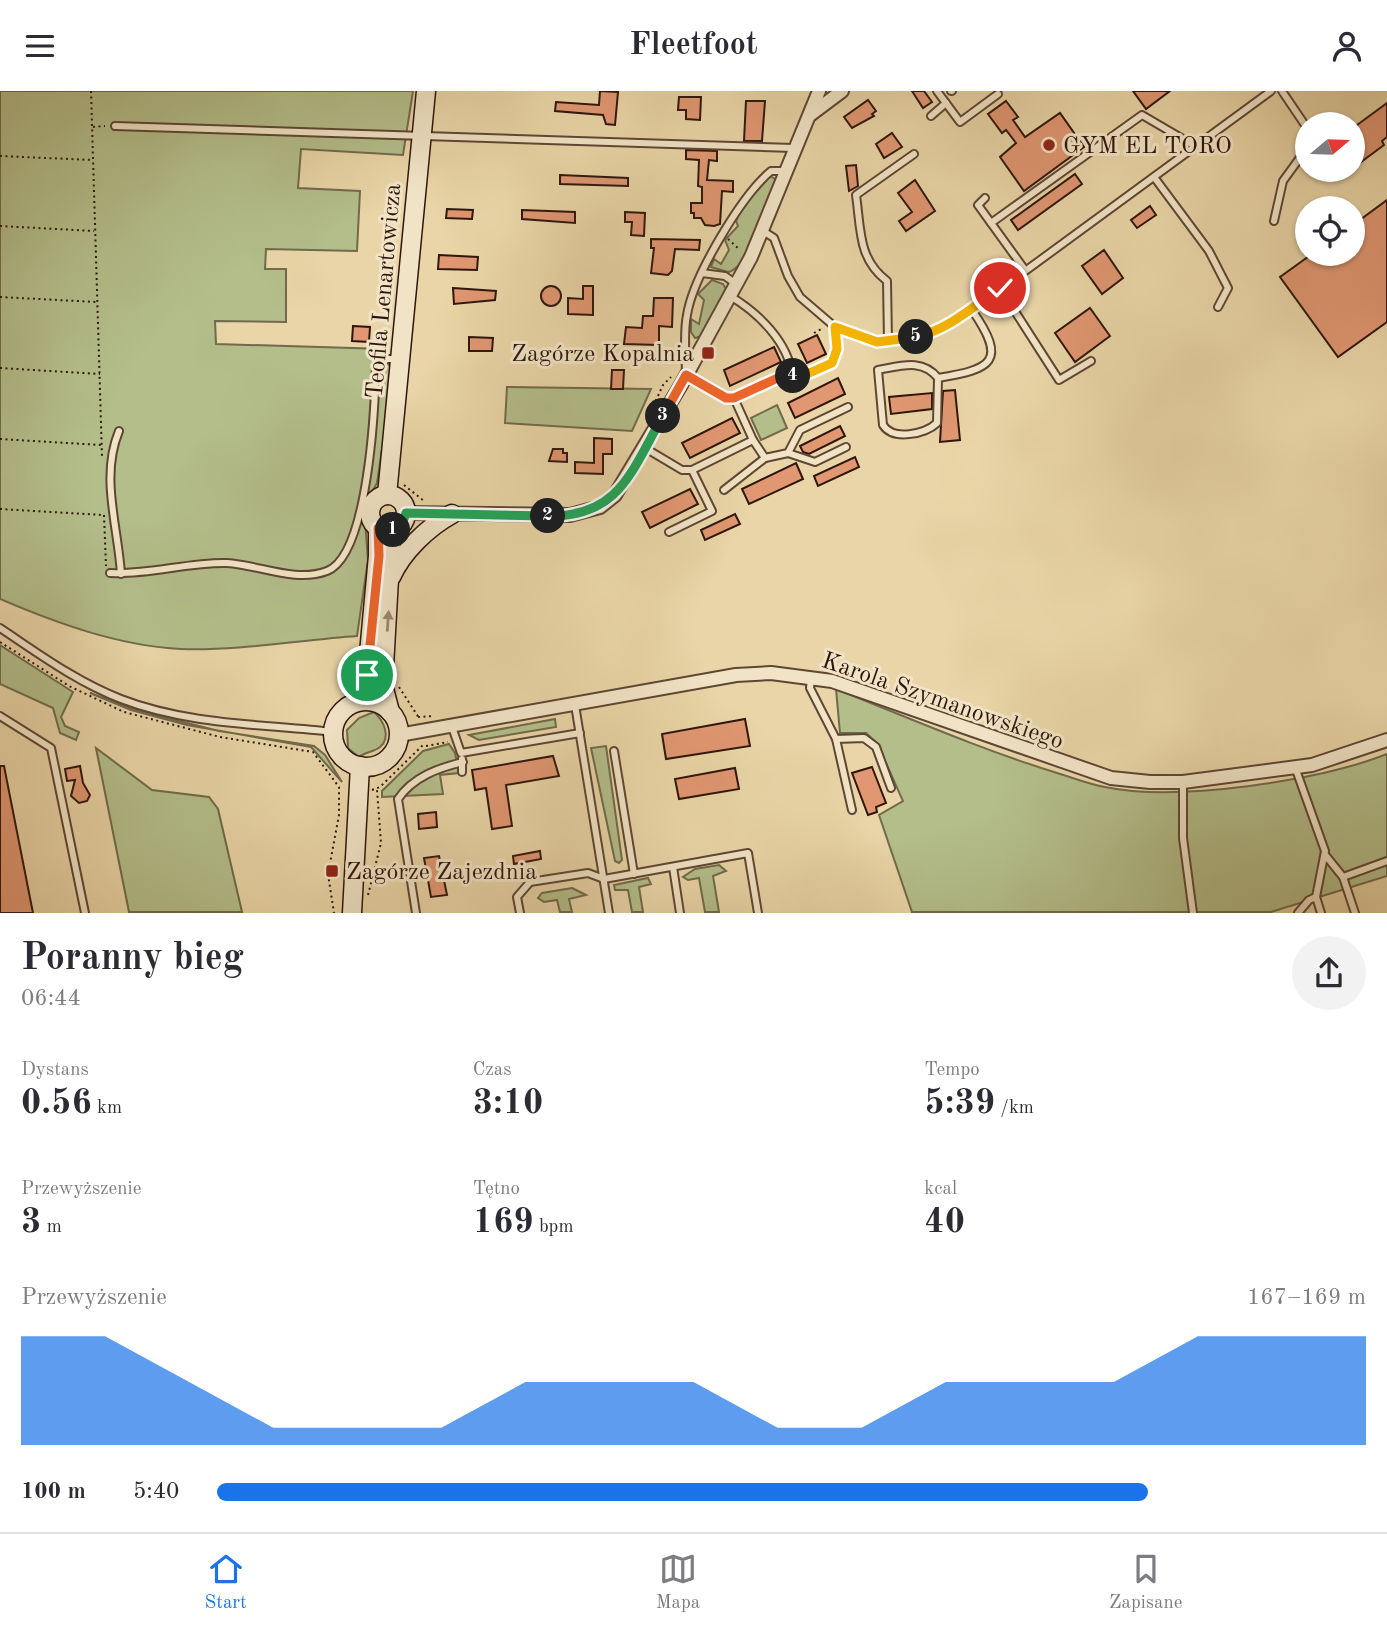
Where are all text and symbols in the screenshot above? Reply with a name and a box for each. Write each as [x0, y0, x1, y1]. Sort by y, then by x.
icon: menu [21, 27, 59, 65]
icon: person [1328, 27, 1366, 65]
text: Fleetfoot [629, 30, 758, 62]
north arrow [1295, 112, 1365, 182]
map controls [1295, 112, 1365, 266]
place label: GYM EL TORO [1063, 135, 1232, 159]
marker: GYM EL TORO [1041, 137, 1057, 153]
street label: Teofila Lenartowicza [364, 182, 406, 400]
button: locate [1295, 196, 1365, 266]
pin [970, 258, 1030, 318]
icon: check [981, 269, 1019, 307]
pin: 5 [898, 320, 934, 355]
text: 5 [910, 327, 921, 346]
place label: Zagórze Kopalnia [511, 343, 694, 367]
marker: Zagórze Kopalnia [700, 345, 716, 361]
pin: 4 [776, 359, 810, 393]
text: 4 [787, 366, 798, 385]
pin: 3 [646, 399, 680, 433]
text: 3 [657, 406, 668, 425]
pin: 2 [530, 499, 566, 533]
text: 2 [542, 506, 553, 525]
pin: 1 [376, 513, 410, 548]
text: 1 [387, 520, 398, 539]
one-way arrow [383, 609, 394, 631]
pin [337, 645, 397, 705]
street label: Karola Szymanowskiego [818, 649, 1066, 755]
icon: arrive [348, 656, 386, 694]
place label: Zagórze Zajezdnia [346, 861, 537, 885]
marker: Zagórze Zajezdnia [324, 863, 340, 879]
button: share [1292, 936, 1366, 1010]
text: Poranny bieg [21, 940, 244, 978]
text: 06:44 [21, 987, 81, 1010]
text: Dystans [21, 1061, 89, 1080]
text: Czas [473, 1061, 511, 1080]
text: Tempo [924, 1061, 980, 1080]
text: 0.56 [21, 1086, 92, 1121]
text: 3:10 [473, 1086, 543, 1121]
text: 5:39 [924, 1086, 995, 1121]
text: km [92, 1099, 122, 1118]
text: /km [995, 1099, 1034, 1118]
text: Przewyższenie [21, 1180, 141, 1199]
text: Tętno [473, 1180, 520, 1199]
text: kcal [924, 1180, 957, 1199]
text: 3 [21, 1205, 41, 1240]
text: 169 [473, 1205, 534, 1240]
text: 40 [924, 1205, 965, 1240]
text: m [41, 1218, 62, 1237]
text: bpm [534, 1218, 574, 1237]
text: Przewyższenie [21, 1286, 167, 1309]
text: 167–169 m [1247, 1286, 1366, 1309]
text: 100 m [21, 1480, 86, 1503]
text: 5:40 [133, 1480, 179, 1503]
tab: Start [204, 1550, 247, 1615]
tab: Mapa [656, 1550, 700, 1615]
tab: Zapisane [1109, 1550, 1183, 1615]

